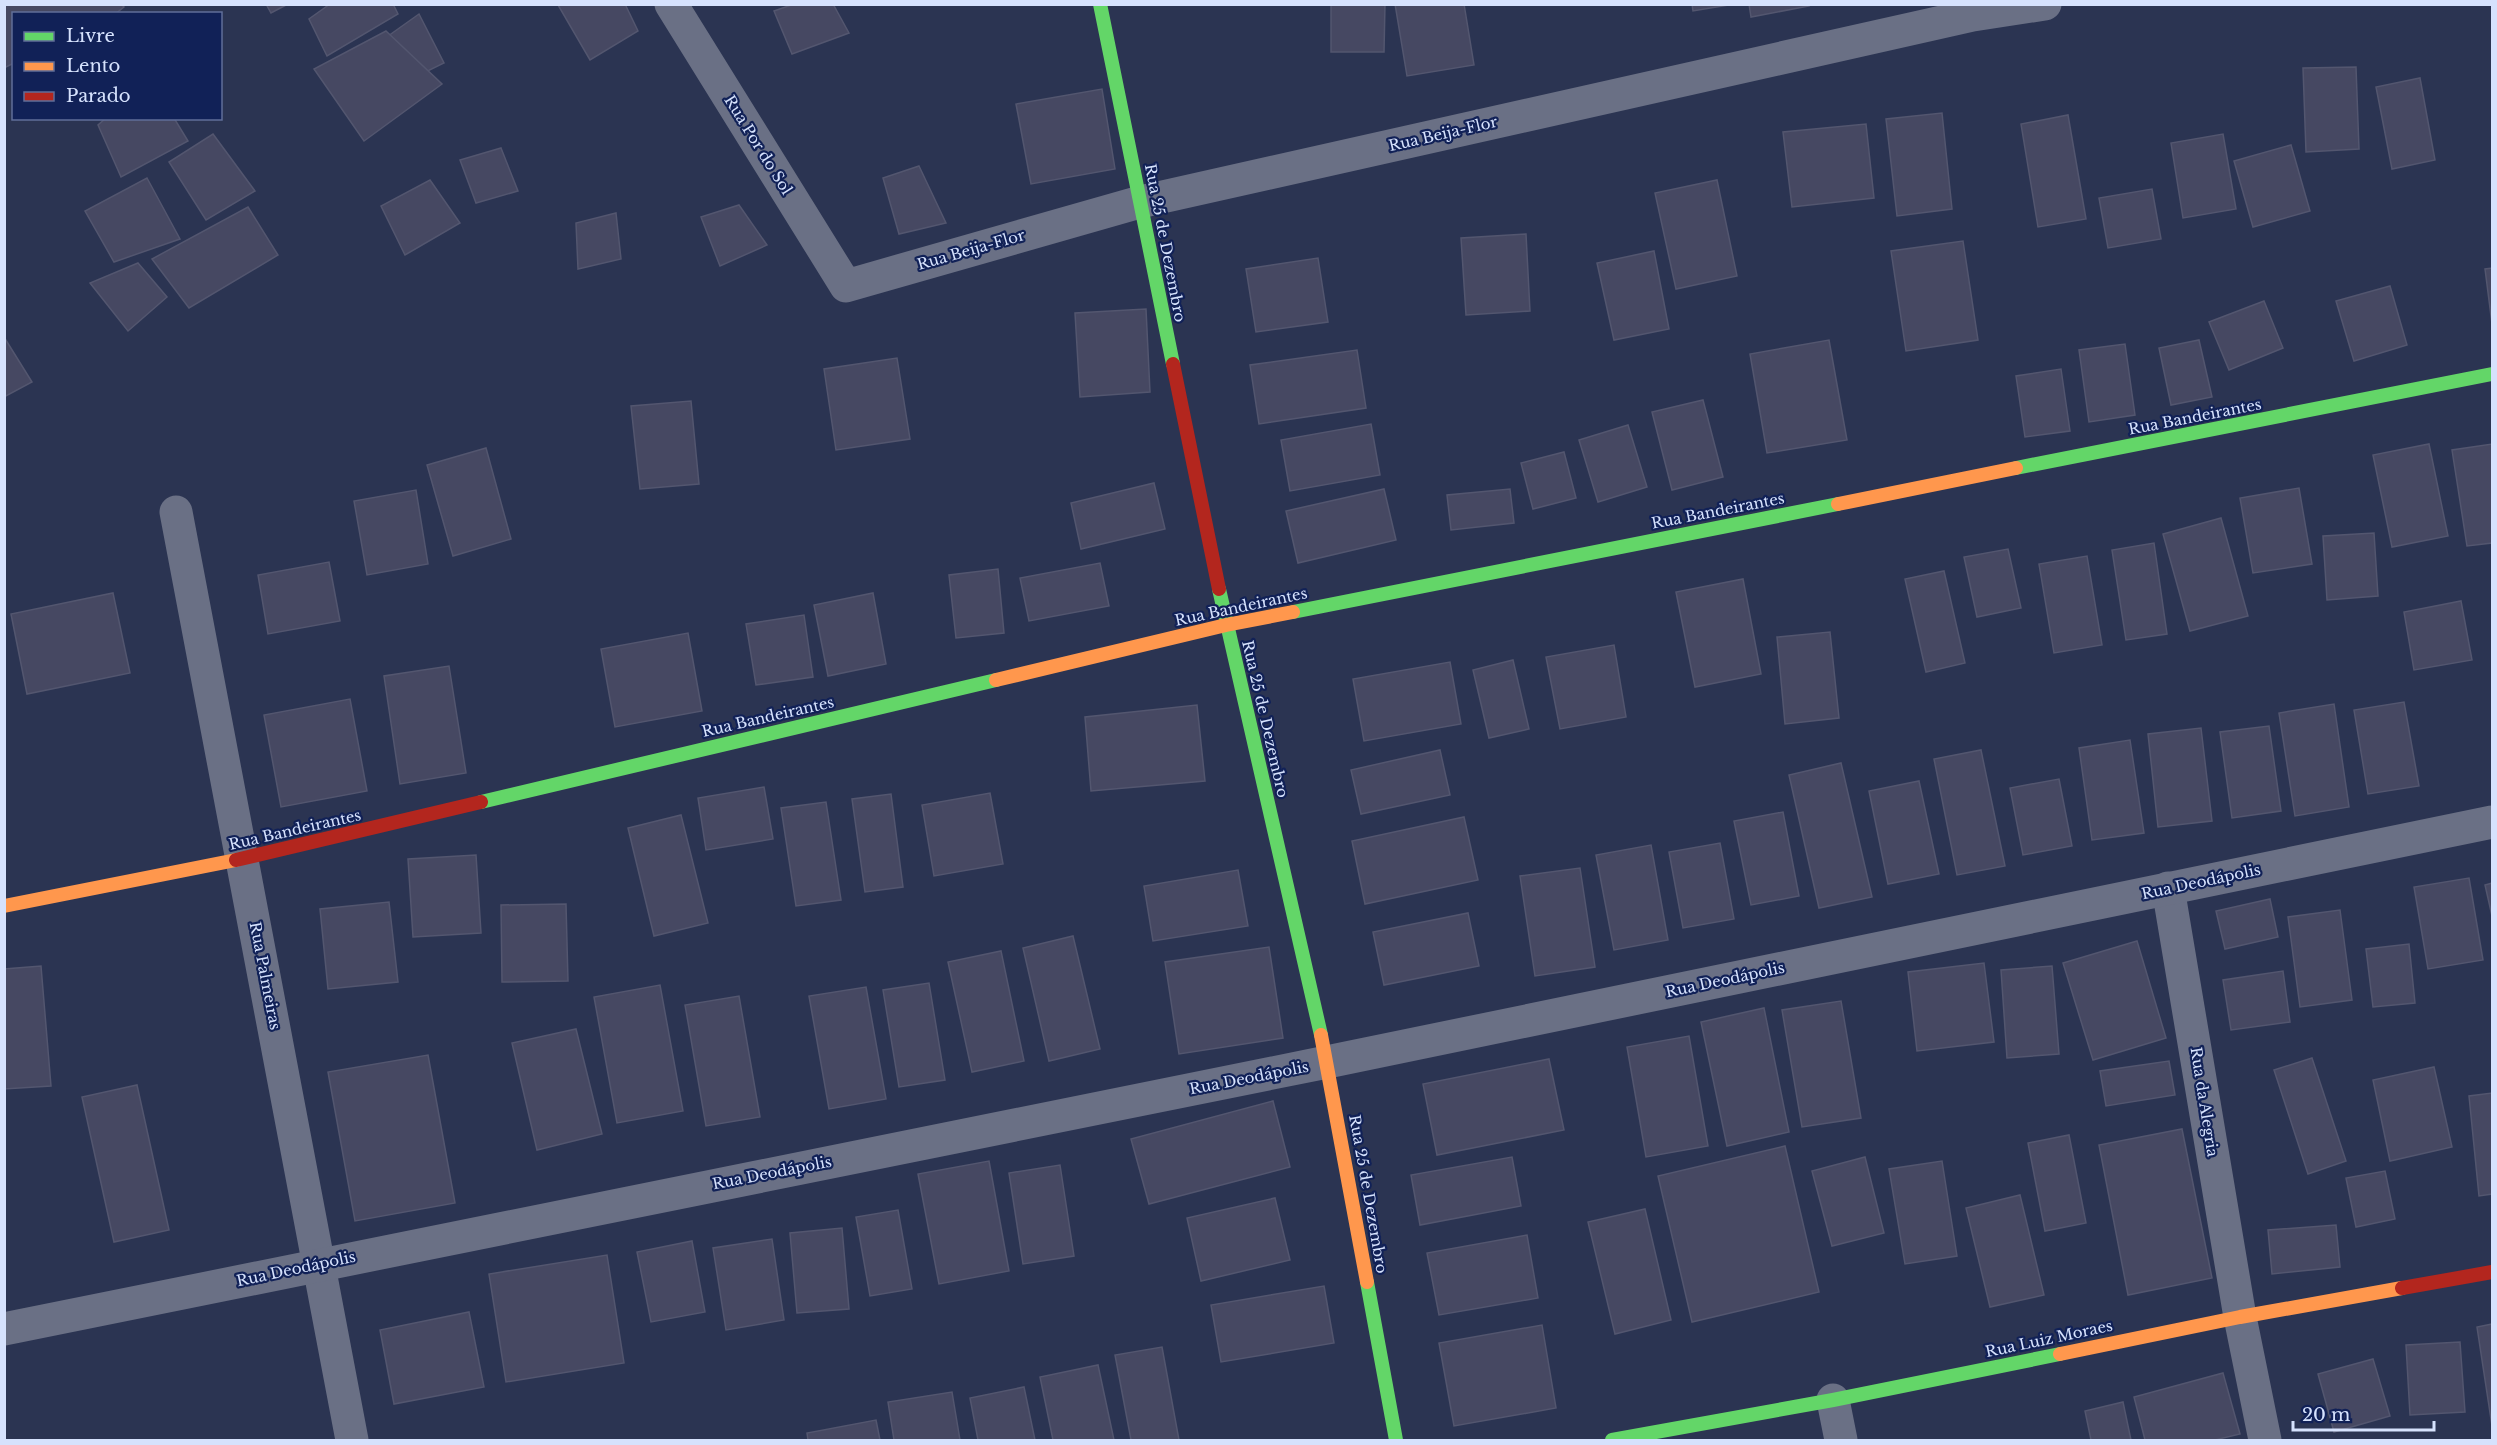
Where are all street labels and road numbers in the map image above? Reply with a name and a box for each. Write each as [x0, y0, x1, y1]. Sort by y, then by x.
street label: Rua Por do Sol [720, 92, 797, 198]
street label: Rua Beija-Flor [1387, 112, 1500, 155]
street label: Rua 25 de Dezembro [1141, 162, 1190, 324]
street label: Rua Beija-Flor [915, 225, 1028, 274]
street label: Rua Bandeirantes [2127, 394, 2263, 439]
street label: Rua Bandeirantes [1650, 488, 1786, 533]
street label: Rua Bandeirantes [1173, 583, 1309, 630]
street label: Rua 25 de Dezembro [1238, 638, 1293, 800]
street label: Rua Bandeirantes [700, 692, 836, 741]
street label: Rua Bandeirantes [227, 805, 363, 854]
street label: Rua Deodápolis [2140, 860, 2262, 903]
street label: Rua Palmeiras [246, 920, 285, 1032]
street label: Rua Deodápolis [1664, 958, 1786, 1001]
street label: Rua da Alegria [2186, 1046, 2223, 1159]
street label: Rua Deodápolis [1188, 1057, 1310, 1098]
street label: Rua 25 de Dezembro [1345, 1113, 1392, 1275]
street label: Rua Deodápolis [711, 1152, 833, 1193]
street label: Rua Deodápolis [235, 1247, 357, 1290]
street label: Rua Luiz Moraes [1983, 1316, 2114, 1361]

